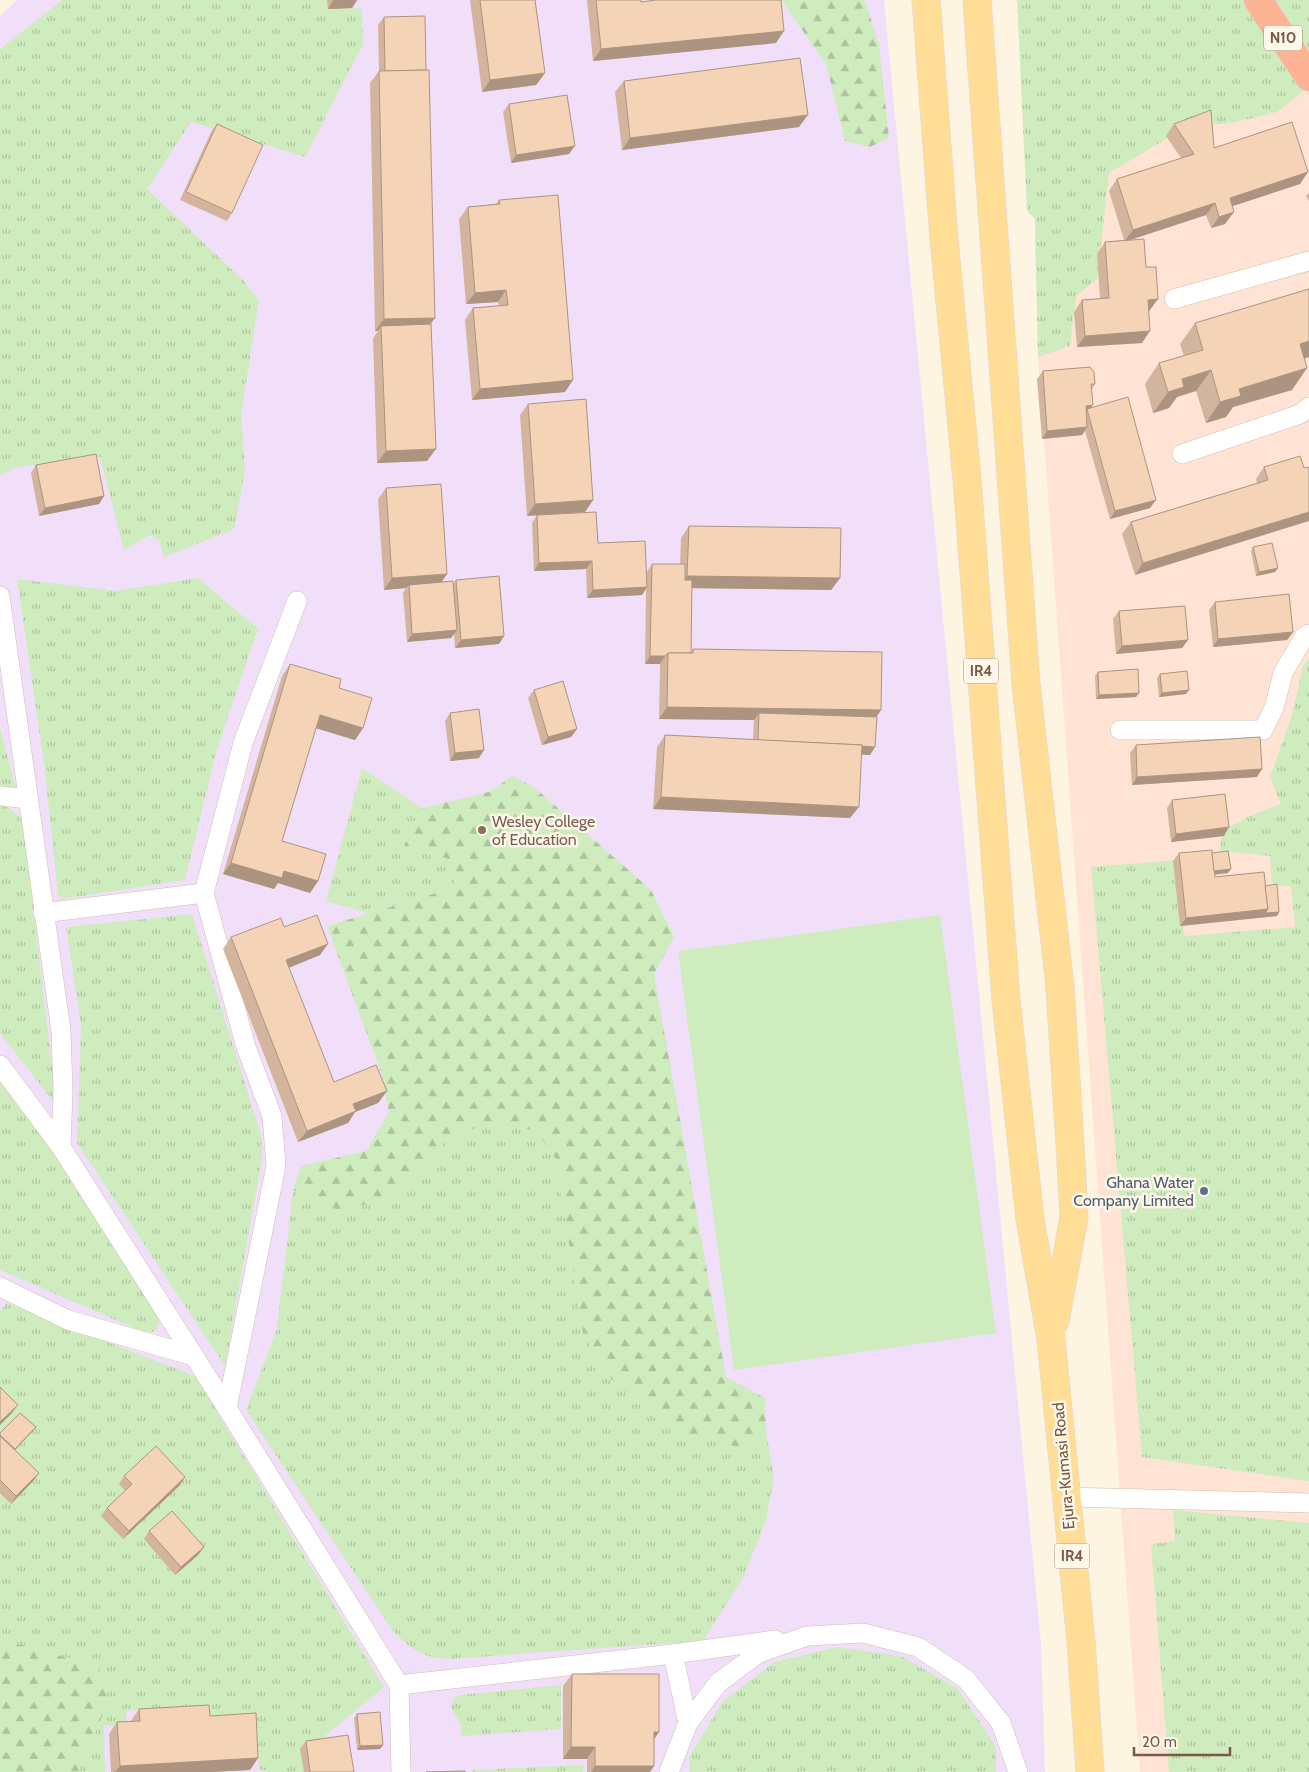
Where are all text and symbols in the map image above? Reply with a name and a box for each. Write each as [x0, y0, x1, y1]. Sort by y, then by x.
road number: N10 [1264, 26, 1302, 50]
road number: IR4 [964, 658, 998, 684]
place label: Wesley College of Education [492, 812, 595, 849]
marker: Wesley College of Education [476, 824, 488, 836]
place label: Ghana Water Company Limited [1073, 1173, 1195, 1210]
marker: Ghana Water Company Limited [1198, 1185, 1210, 1197]
street label: Ejura-Kumasi Road [1048, 1402, 1079, 1530]
road number: IR4 [1054, 1544, 1090, 1568]
scale bar [1134, 1724, 1230, 1756]
text: 20 m [1142, 1733, 1177, 1751]

